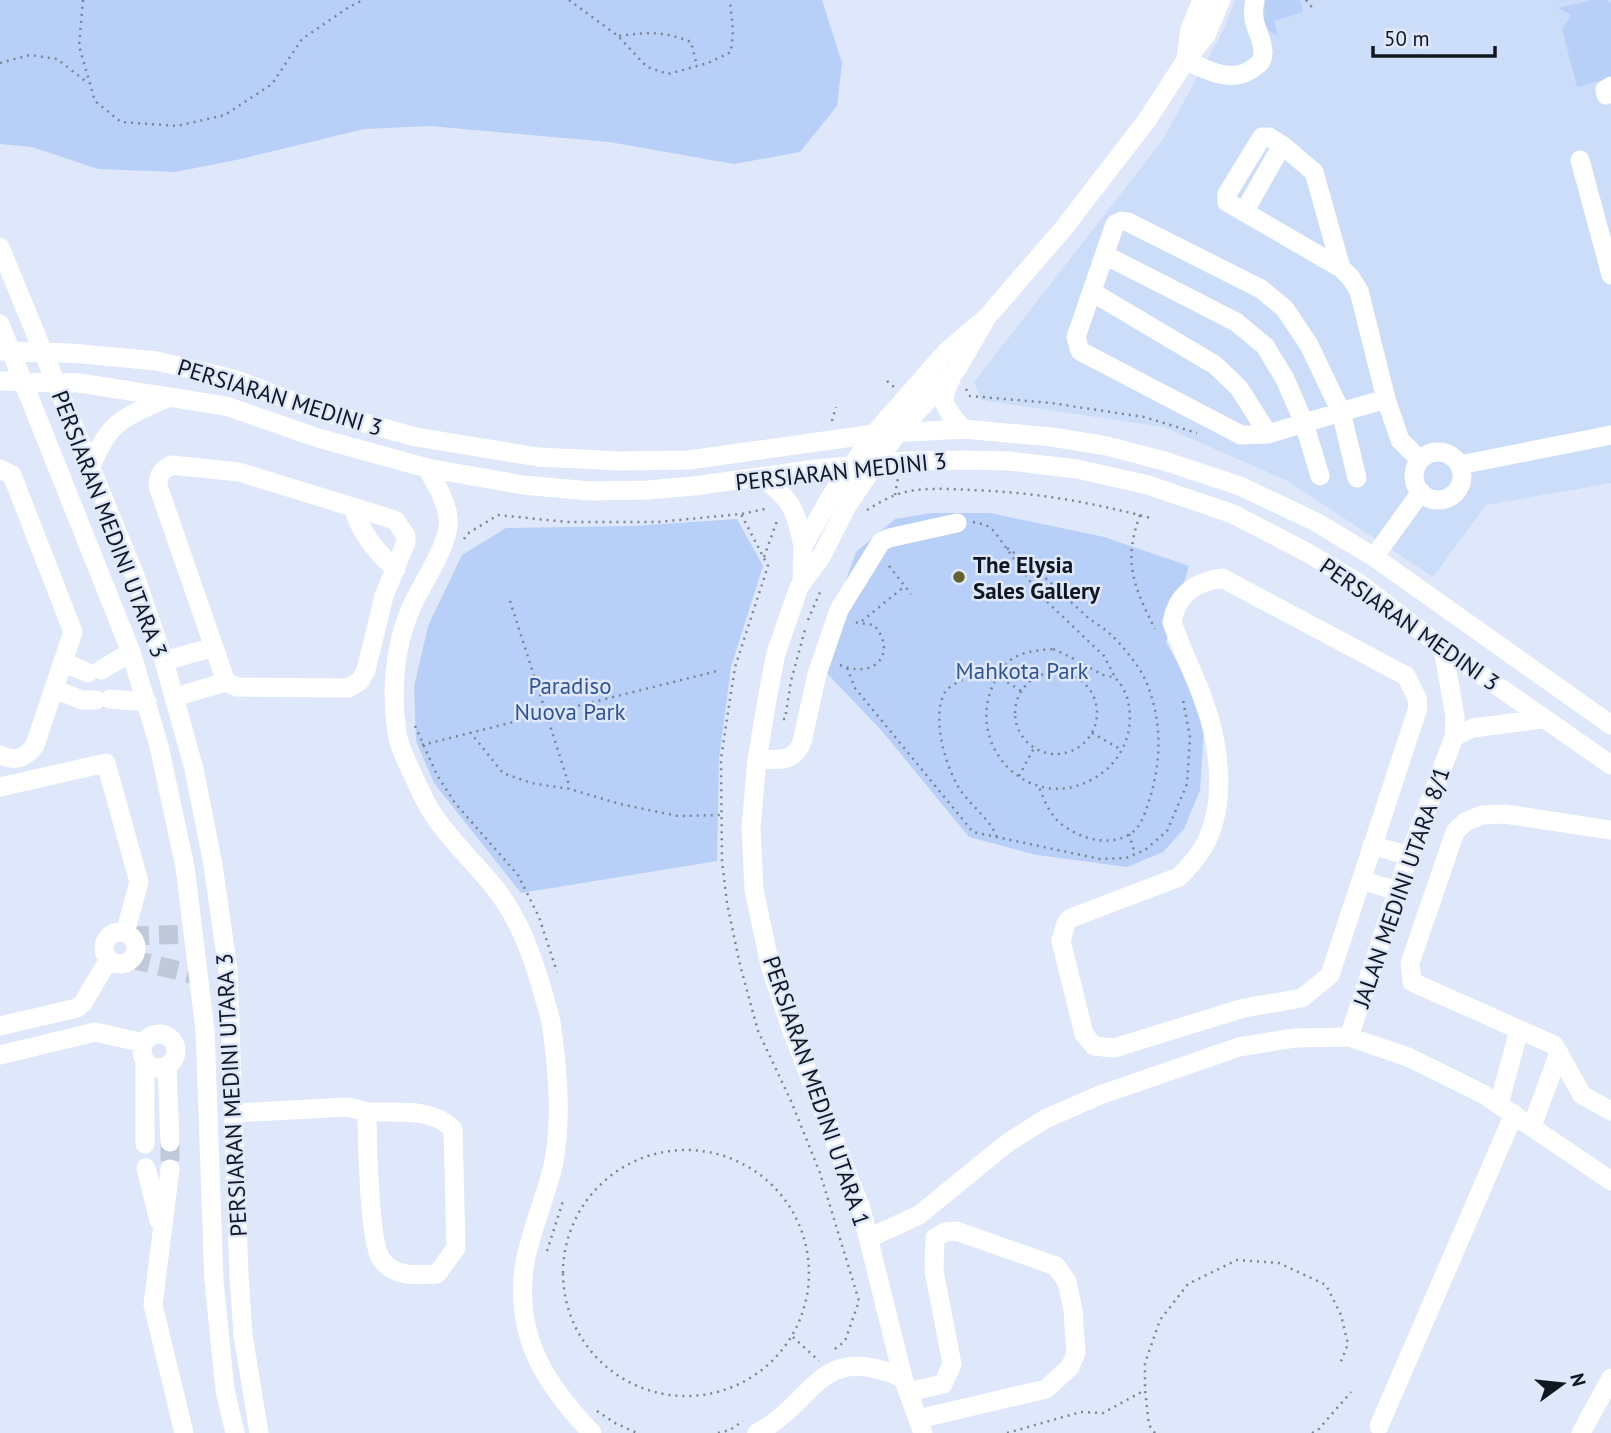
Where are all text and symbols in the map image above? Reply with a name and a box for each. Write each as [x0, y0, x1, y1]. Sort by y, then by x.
scale bar [1373, 14, 1496, 58]
text: 50 m [1384, 25, 1430, 52]
street label: PERSIARAN MEDINI 3 [174, 352, 386, 442]
street label: PERSIARAN MEDINI UTARA 3 [46, 386, 174, 662]
street label: PERSIARAN MEDINI 3 [734, 445, 948, 497]
place label: The Elysia Sales Gallery [973, 550, 1101, 605]
street label: PERSIARAN MEDINI 3 [1315, 551, 1505, 697]
marker: The Elysia Sales Gallery [951, 569, 967, 585]
park label: Mahkota Park [956, 656, 1088, 685]
park label: Paradiso Nuova Park [515, 671, 625, 726]
street label: JALAN MEDINI UTARA 8/1 [1346, 763, 1456, 1012]
street label: PERSIARAN MEDINI UTARA 3 [209, 952, 253, 1238]
street label: PERSIARAN MEDINI UTARA 1 [757, 952, 877, 1230]
north arrow [1527, 1349, 1597, 1419]
text: N [1565, 1370, 1592, 1389]

